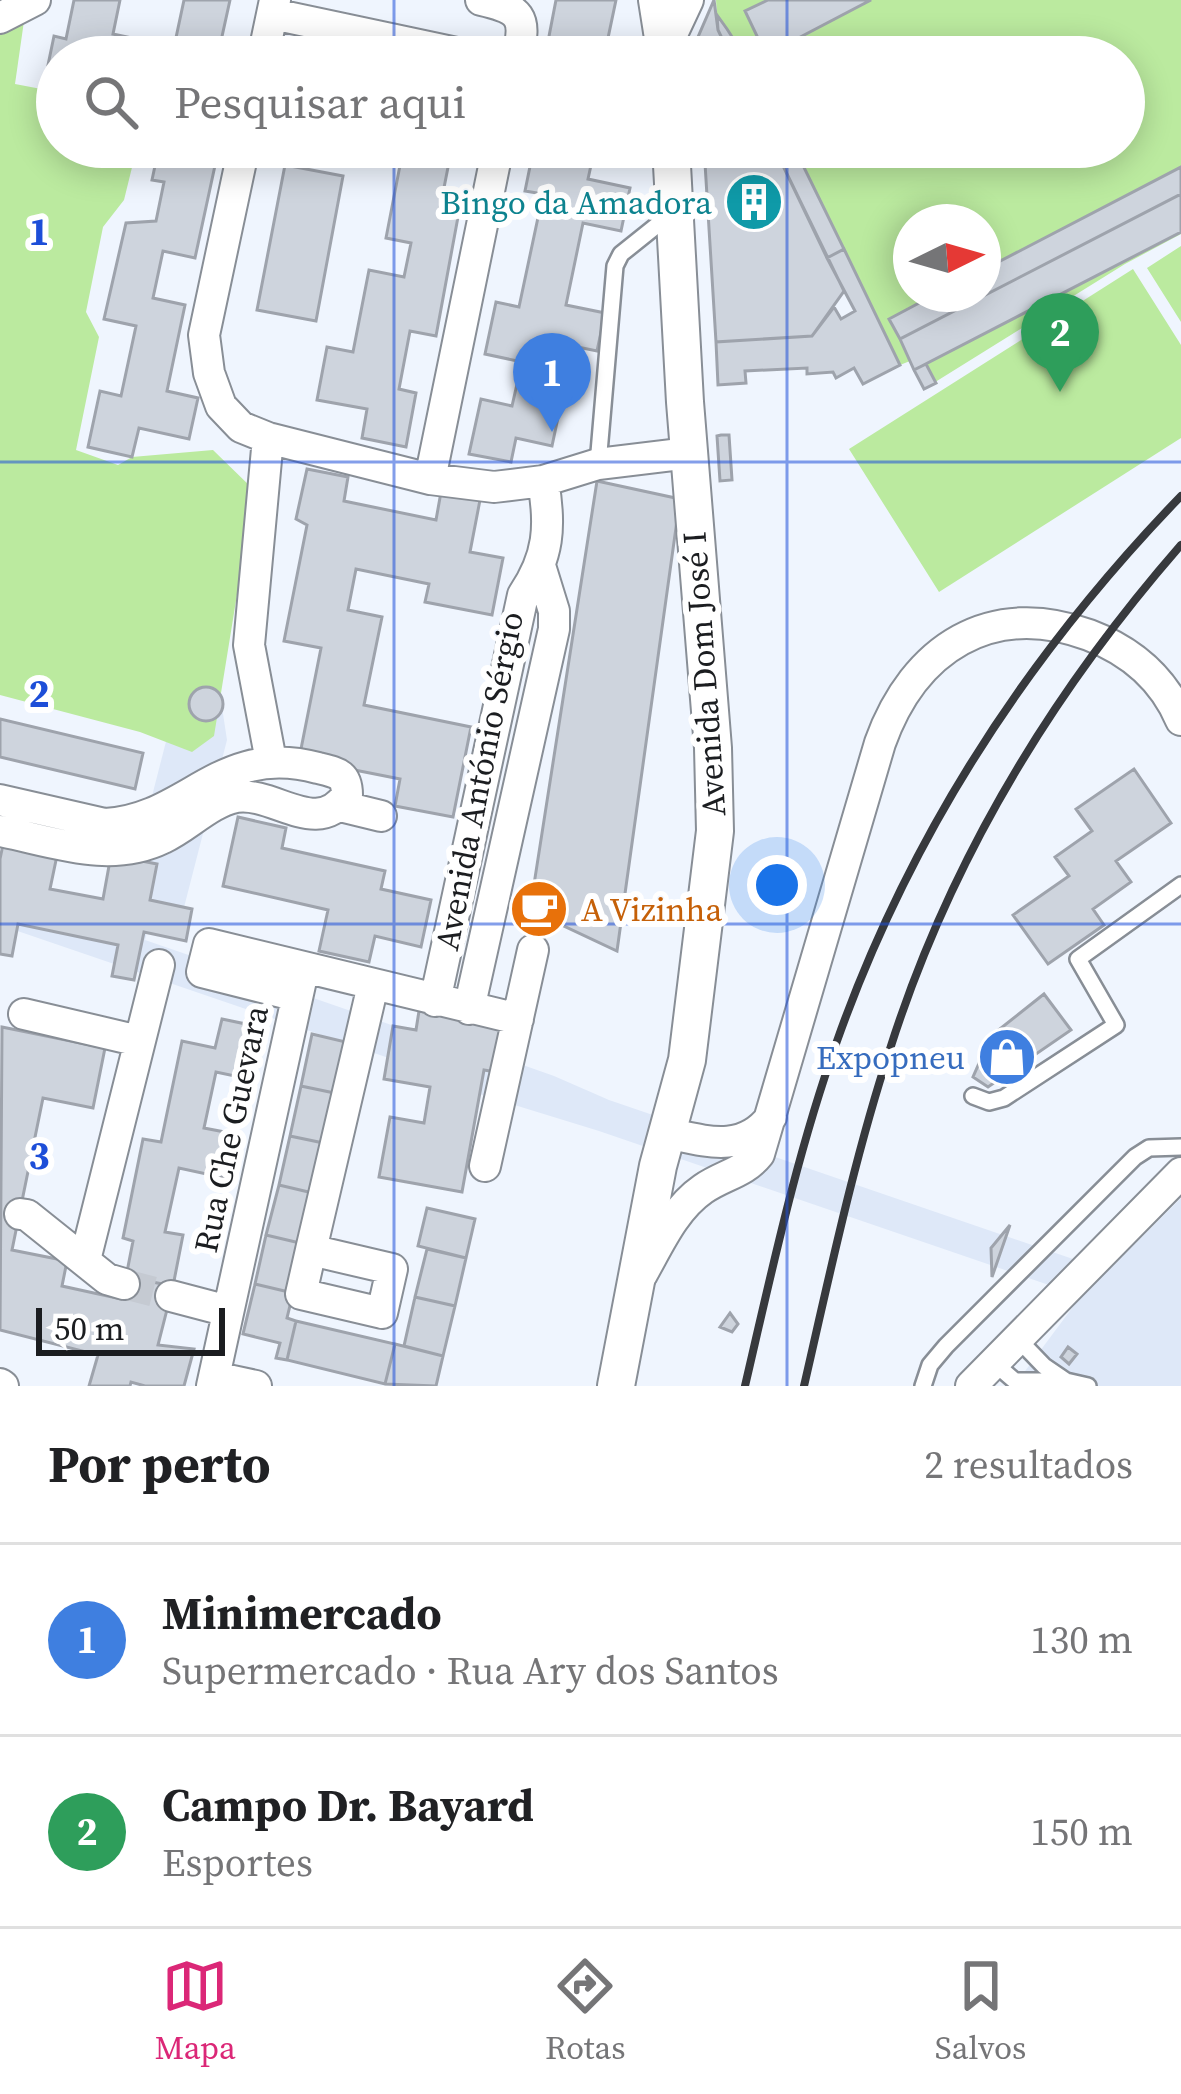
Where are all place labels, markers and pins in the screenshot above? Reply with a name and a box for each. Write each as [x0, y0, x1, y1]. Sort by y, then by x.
building icon: Bingo da Amadora [723, 171, 785, 233]
place label: Bingo da Amadora [440, 180, 712, 225]
pin: 2 [1021, 293, 1099, 392]
pin: 1 [513, 333, 591, 432]
cafe icon: A Vizinha [508, 878, 570, 940]
place label: A Vizinha [581, 887, 722, 932]
shop icon: Expopneu [976, 1026, 1038, 1088]
place label: Expopneu [816, 1035, 965, 1080]

